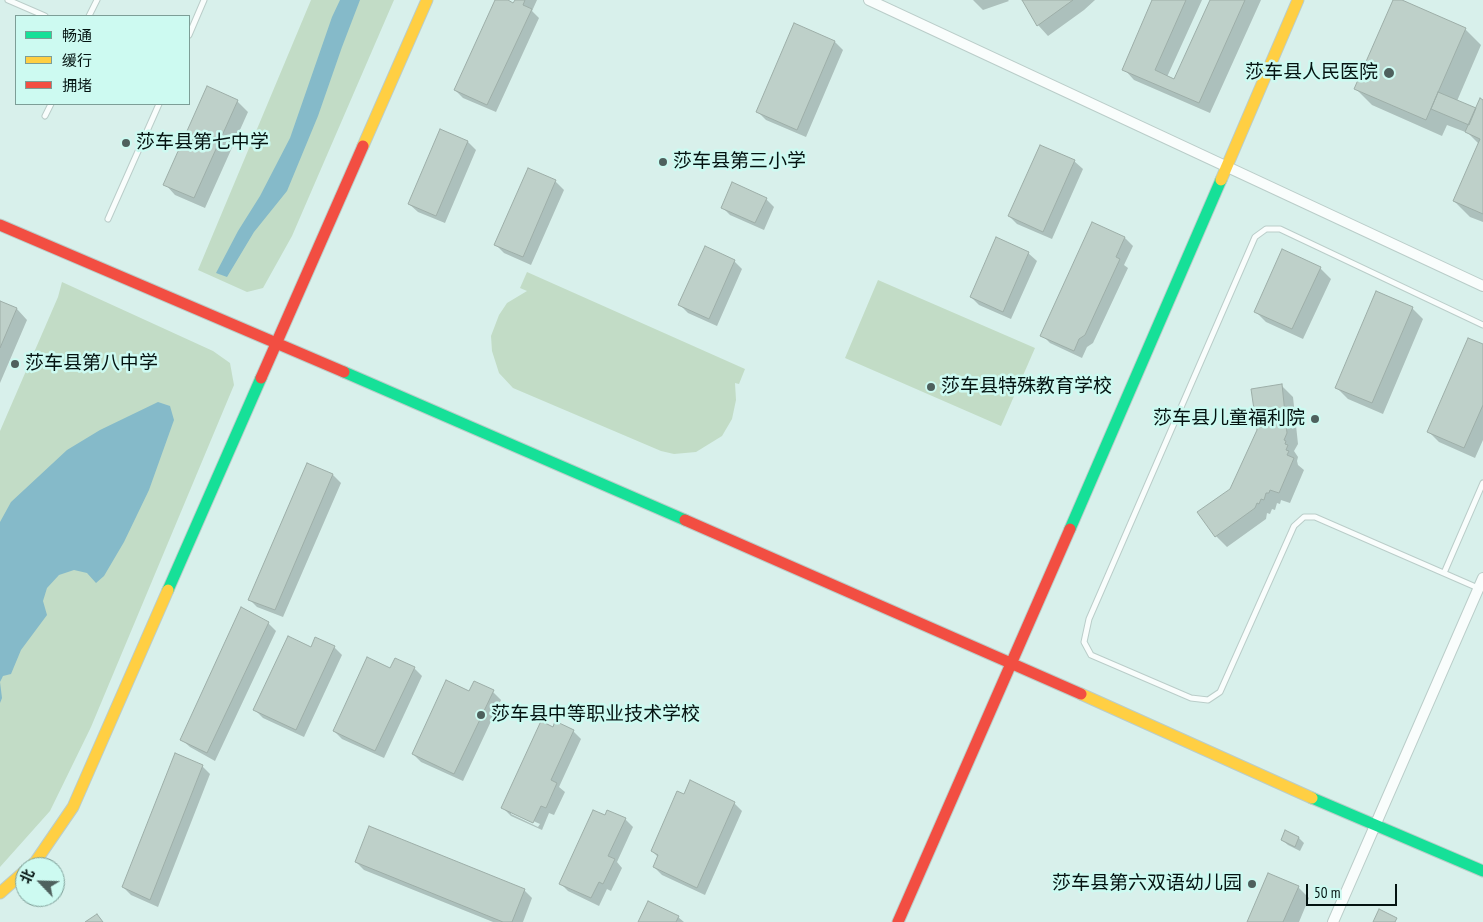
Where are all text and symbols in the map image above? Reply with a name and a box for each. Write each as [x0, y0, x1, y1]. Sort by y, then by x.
legend [15, 15, 190, 105]
text: 畅通 [62, 26, 92, 45]
text: 缓行 [62, 51, 92, 70]
place label: 莎车县人民医院 [1245, 62, 1378, 84]
marker: 莎车县人民医院 [1382, 66, 1396, 80]
text: 拥堵 [62, 76, 92, 95]
place label: 莎车县第七中学 [136, 132, 269, 154]
marker: 莎车县第七中学 [120, 137, 132, 149]
place label: 莎车县第三小学 [673, 151, 806, 173]
marker: 莎车县第三小学 [657, 156, 669, 168]
place label: 莎车县第八中学 [25, 353, 158, 375]
marker: 莎车县第八中学 [9, 358, 21, 370]
place label: 莎车县特殊教育学校 [941, 376, 1112, 398]
marker: 莎车县特殊教育学校 [925, 381, 937, 393]
place label: 莎车县儿童福利院 [1153, 408, 1305, 430]
marker: 莎车县儿童福利院 [1309, 413, 1321, 425]
place label: 莎车县中等职业技术学校 [491, 704, 700, 726]
marker: 莎车县中等职业技术学校 [475, 709, 487, 721]
north arrow [15, 857, 65, 907]
text: 北 [16, 866, 38, 886]
place label: 莎车县第六双语幼儿园 [1052, 873, 1242, 895]
scale bar [1308, 874, 1399, 906]
marker: 莎车县第六双语幼儿园 [1246, 878, 1258, 890]
text: 50 m [1314, 883, 1340, 902]

